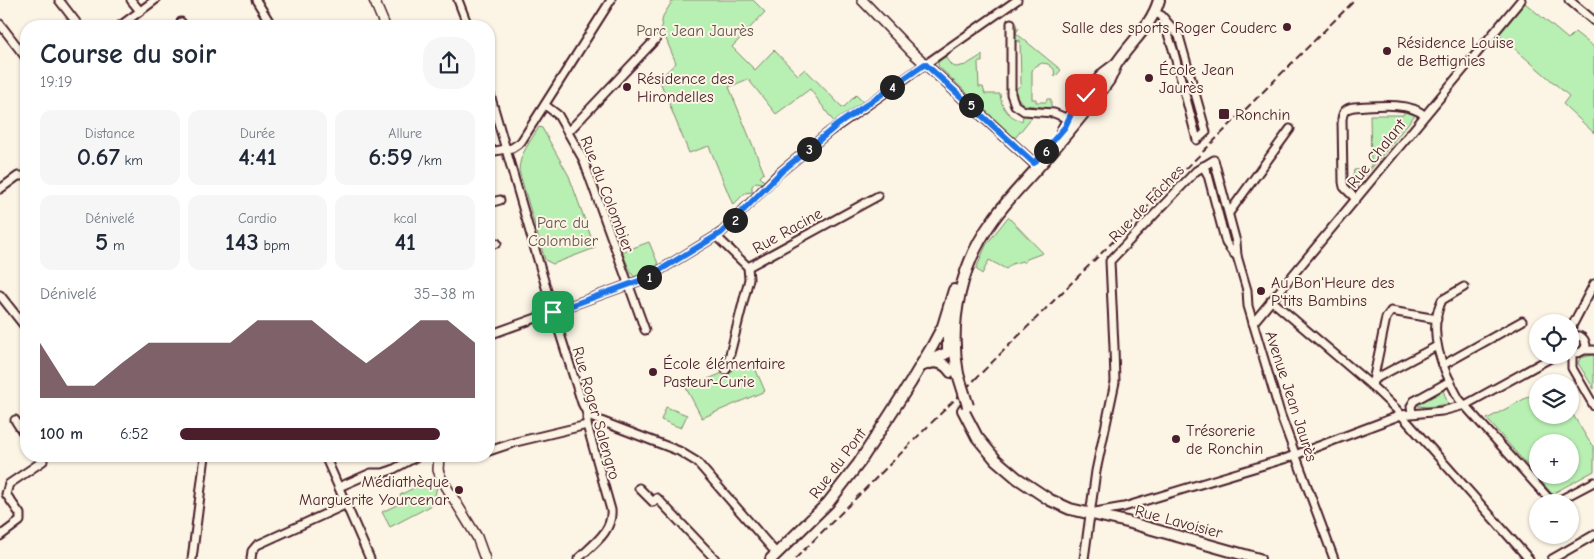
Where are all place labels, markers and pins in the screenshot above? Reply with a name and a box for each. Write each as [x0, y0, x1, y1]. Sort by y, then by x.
place label: Salle des sports Roger Couderc [1062, 19, 1277, 37]
marker: Salle des sports Roger Couderc [1281, 21, 1293, 33]
place label: Résidence Louise de Bettignies [1397, 34, 1514, 70]
marker: Résidence Louise de Bettignies [1381, 45, 1393, 57]
place label: École Jean Jaurès [1159, 60, 1234, 97]
place label: Résidence des Hirondelles [637, 70, 735, 106]
marker: École Jean Jaurès [1143, 72, 1155, 84]
pin: 4 [880, 74, 904, 100]
pin [1065, 74, 1107, 116]
marker: Résidence des Hirondelles [621, 81, 633, 93]
pin: 5 [958, 92, 984, 118]
place label: Ronchin [1235, 106, 1290, 124]
marker: Ronchin [1217, 107, 1231, 121]
pin: 3 [796, 136, 822, 162]
pin: 6 [1034, 138, 1058, 164]
pin: 2 [722, 208, 748, 232]
pin: 1 [636, 264, 662, 290]
place label: Au Bon'Heure des P'tits Bambins [1271, 274, 1395, 310]
marker: Au Bon'Heure des P'tits Bambins [1255, 285, 1267, 297]
pin [532, 291, 574, 333]
place label: École élémentaire Pasteur-Curie [663, 354, 785, 391]
marker: École élémentaire Pasteur-Curie [647, 366, 659, 378]
place label: Trésorerie de Ronchin [1186, 422, 1263, 458]
marker: Trésorerie de Ronchin [1170, 433, 1182, 445]
place label: Médiathèque Marguerite Yourcenar [299, 473, 450, 509]
marker: Médiathèque Marguerite Yourcenar [453, 484, 465, 496]

